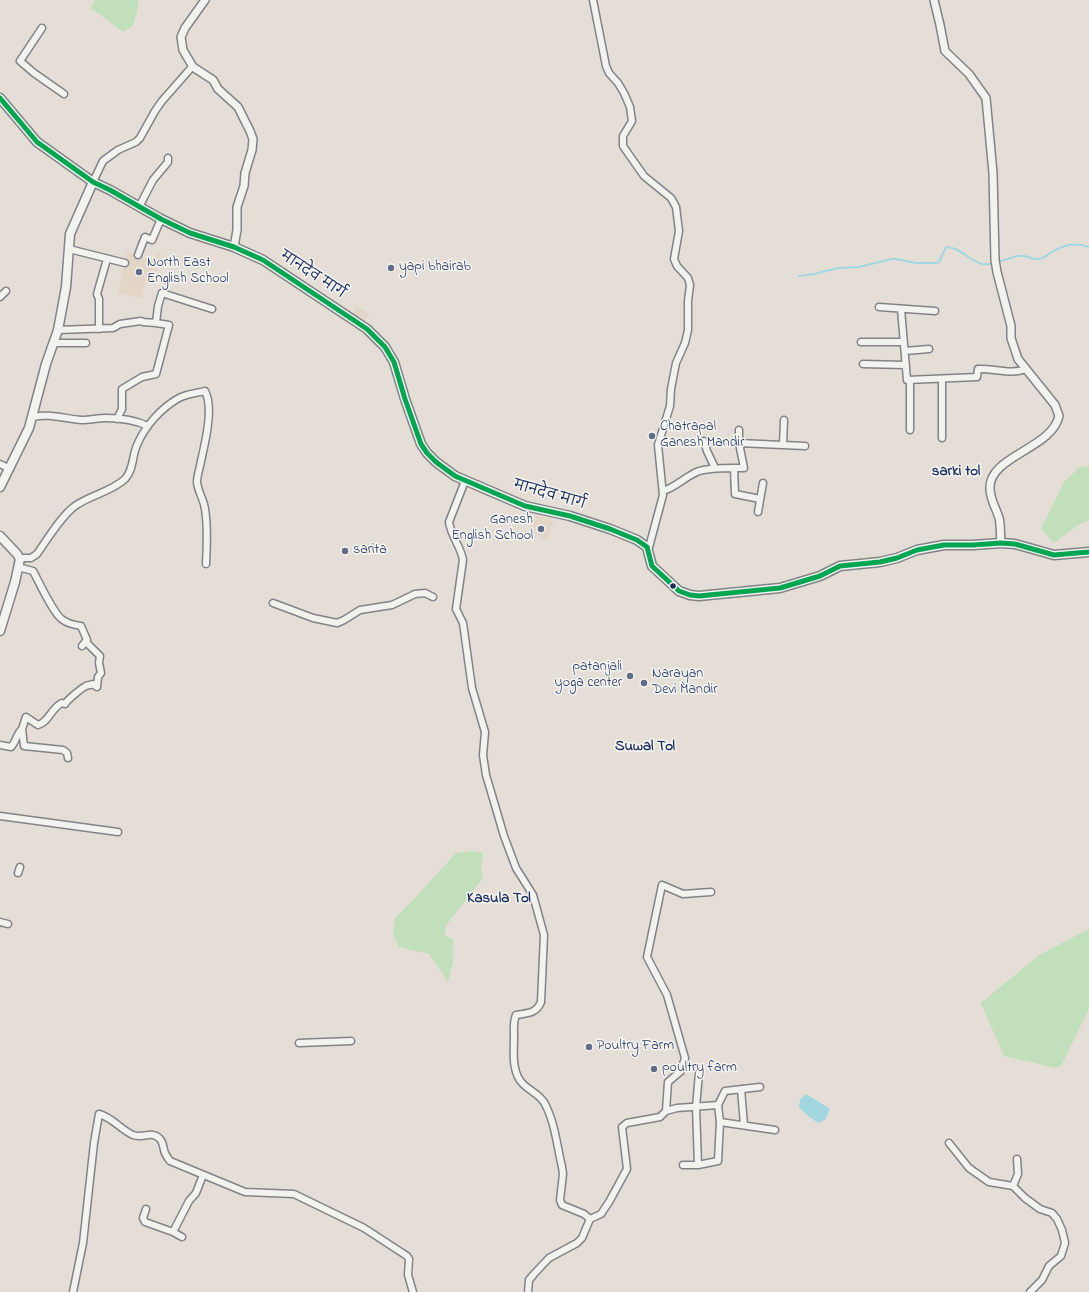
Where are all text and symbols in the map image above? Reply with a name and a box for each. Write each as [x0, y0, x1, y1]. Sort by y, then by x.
street label: मानदेव मार्ग [276, 249, 348, 303]
place label: North East English School [147, 256, 229, 288]
place label: yapi bhairab [399, 260, 471, 276]
marker: yapi bhairab [386, 263, 396, 273]
marker: North East English School [134, 267, 144, 277]
place label: Chatrapal Ganesh Mandir [660, 420, 744, 452]
marker: Chatrapal Ganesh Mandir [647, 431, 657, 441]
district label: sarki tol [932, 464, 980, 482]
street label: मानदेव मार्ग [511, 478, 587, 514]
place label: Ganesh English School [451, 513, 533, 546]
marker: Ganesh English School [536, 524, 546, 534]
place label: sarita [353, 543, 387, 559]
marker: sarita [340, 546, 350, 556]
unlabelled marker [668, 581, 678, 591]
place label: patanjali yoga center [554, 660, 622, 692]
place label: Narayan Devi Mandir [652, 667, 718, 700]
marker: patanjali yoga center [625, 671, 635, 681]
marker: Narayan Devi Mandir [639, 678, 649, 688]
district label: Suwal Tol [615, 739, 675, 757]
district label: Kasula Tol [467, 891, 531, 909]
place label: Poultry Farm [597, 1039, 674, 1055]
marker: Poultry Farm [584, 1042, 594, 1052]
place label: poultry farm [662, 1061, 737, 1077]
marker: poultry farm [649, 1064, 659, 1074]

